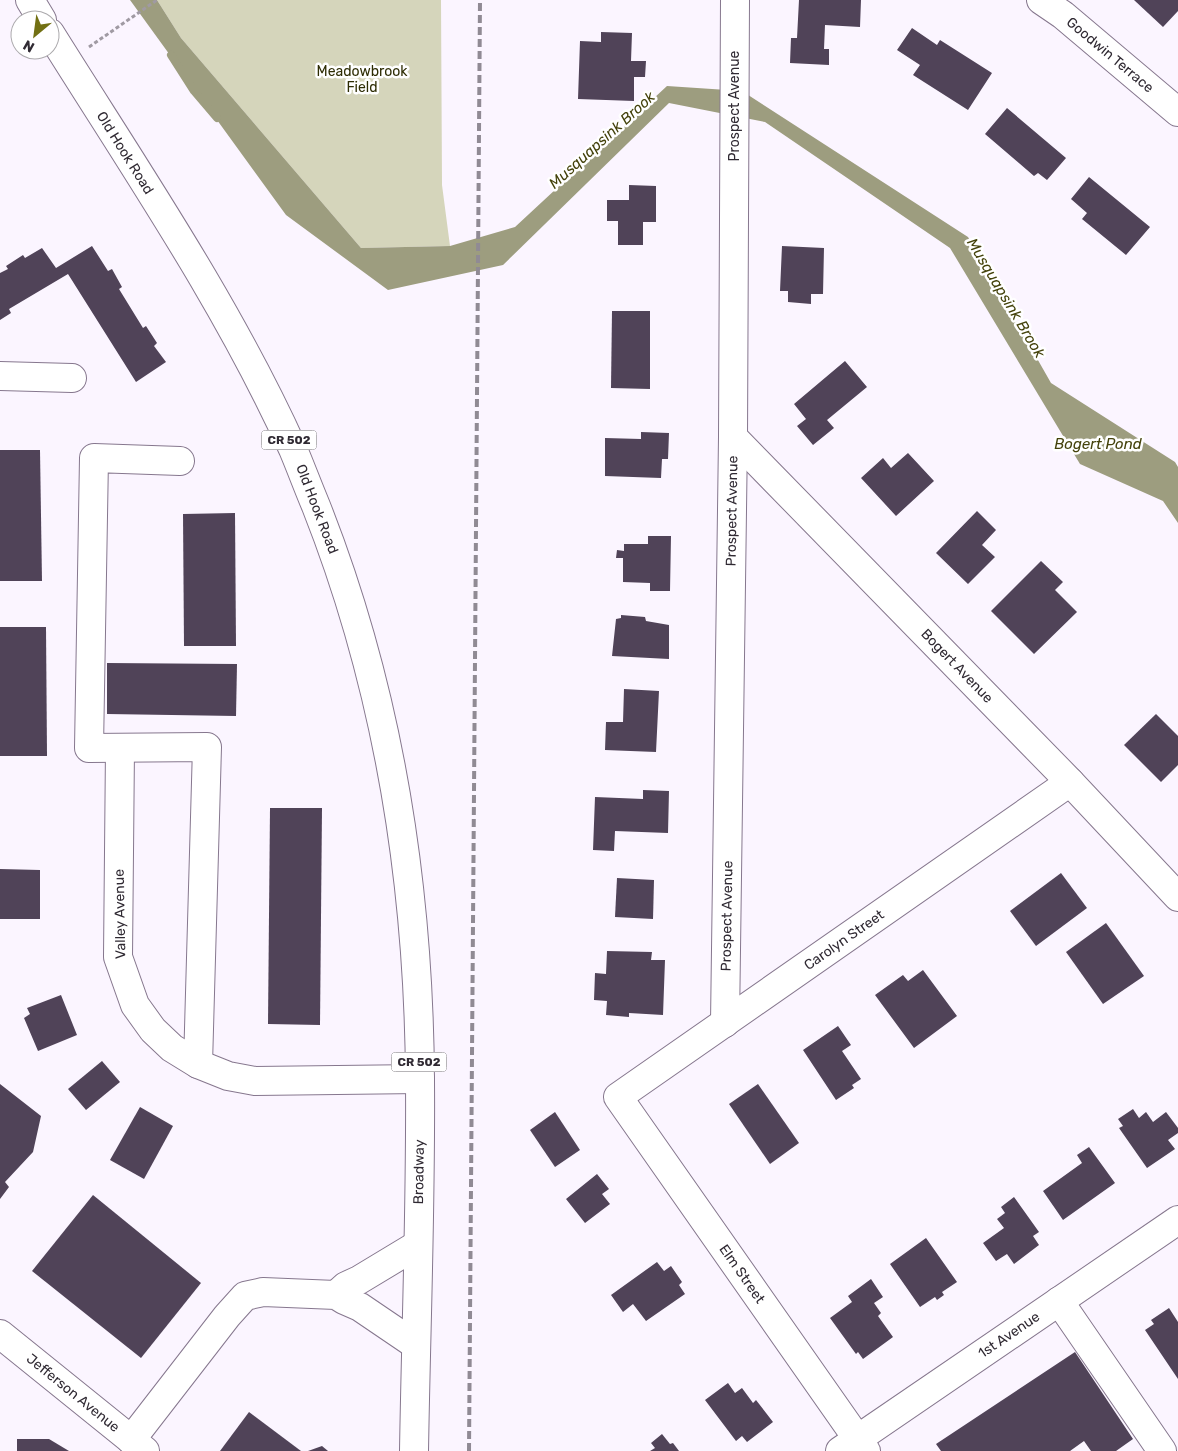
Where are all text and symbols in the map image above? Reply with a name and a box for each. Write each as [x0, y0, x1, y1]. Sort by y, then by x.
north arrow [10, 10, 60, 60]
street label: Goodwin Terrace [1063, 14, 1157, 96]
text: N [20, 36, 37, 56]
street label: Prospect Avenue [726, 50, 743, 161]
park label: Meadowbrook Field [317, 63, 408, 96]
water label: Musquapsink Brook [545, 87, 659, 192]
street label: Old Hook Road [93, 108, 157, 198]
water label: Musquapsink Brook [963, 235, 1049, 361]
road number: CR 502 [262, 430, 316, 450]
water label: Bogert Pond [1054, 435, 1143, 453]
street label: Prospect Avenue [723, 455, 741, 567]
street label: Old Hook Road [292, 462, 342, 556]
street label: Bogert Avenue [917, 625, 997, 707]
street label: Prospect Avenue [718, 860, 736, 972]
street label: Valley Avenue [111, 869, 129, 959]
street label: Carolyn Street [801, 906, 888, 974]
road number: CR 502 [392, 1052, 446, 1072]
street label: Broadway [410, 1139, 428, 1205]
street label: Elm Street [715, 1241, 769, 1307]
street label: 1st Avenue [975, 1308, 1043, 1362]
street label: Jefferson Avenue [23, 1350, 123, 1436]

